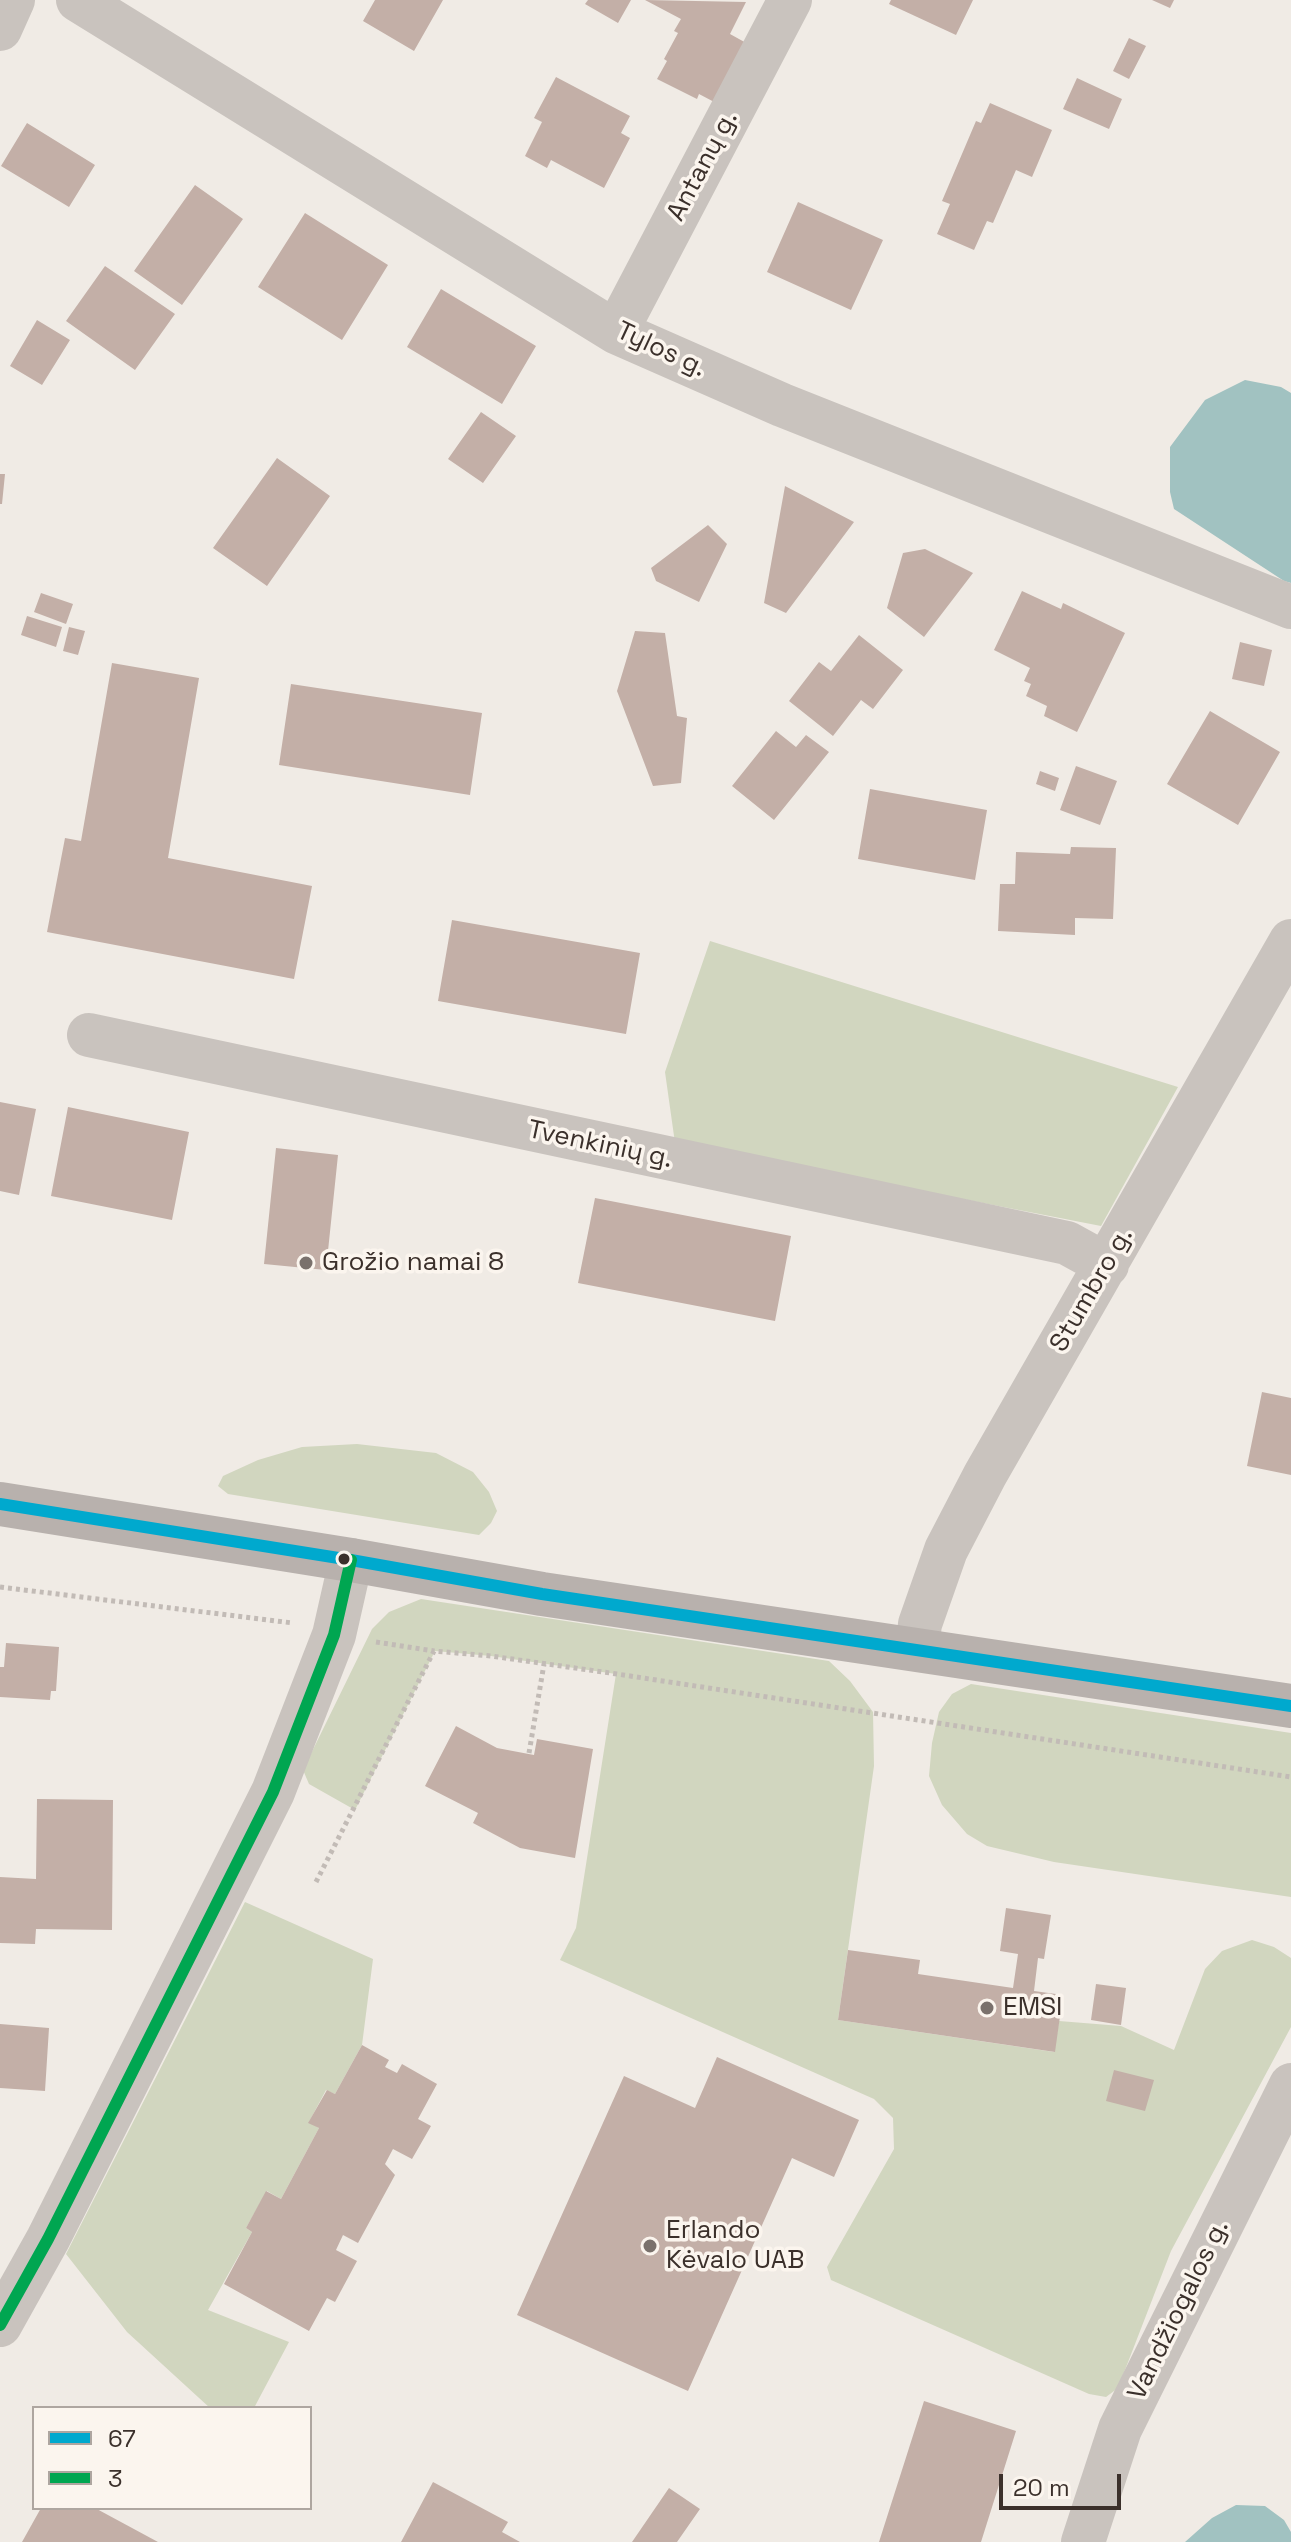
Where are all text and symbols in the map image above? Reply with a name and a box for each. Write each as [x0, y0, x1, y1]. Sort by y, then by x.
street label: Antanų g. [661, 106, 745, 226]
street label: Tylos g. [611, 316, 711, 384]
street label: Tvenkinių g. [525, 1114, 675, 1176]
street label: Stumbro g. [1044, 1222, 1140, 1358]
place label: Grožio namai 8 [322, 1247, 504, 1279]
marker: Grožio namai 8 [297, 1254, 315, 1272]
unlabelled marker [336, 1551, 352, 1567]
place label: EMSI [1003, 1992, 1062, 2024]
marker: EMSI [978, 1999, 996, 2017]
place label: Erlando Kėvalo UAB [666, 2215, 804, 2276]
street label: Vandžiogalos g. [1122, 2215, 1236, 2405]
marker: Erlando Kėvalo UAB [641, 2237, 659, 2255]
legend [32, 2406, 312, 2510]
text: 67 [108, 2423, 136, 2454]
scale bar [1003, 2458, 1125, 2508]
text: 3 [108, 2463, 123, 2494]
text: 20 m [1013, 2472, 1070, 2503]

